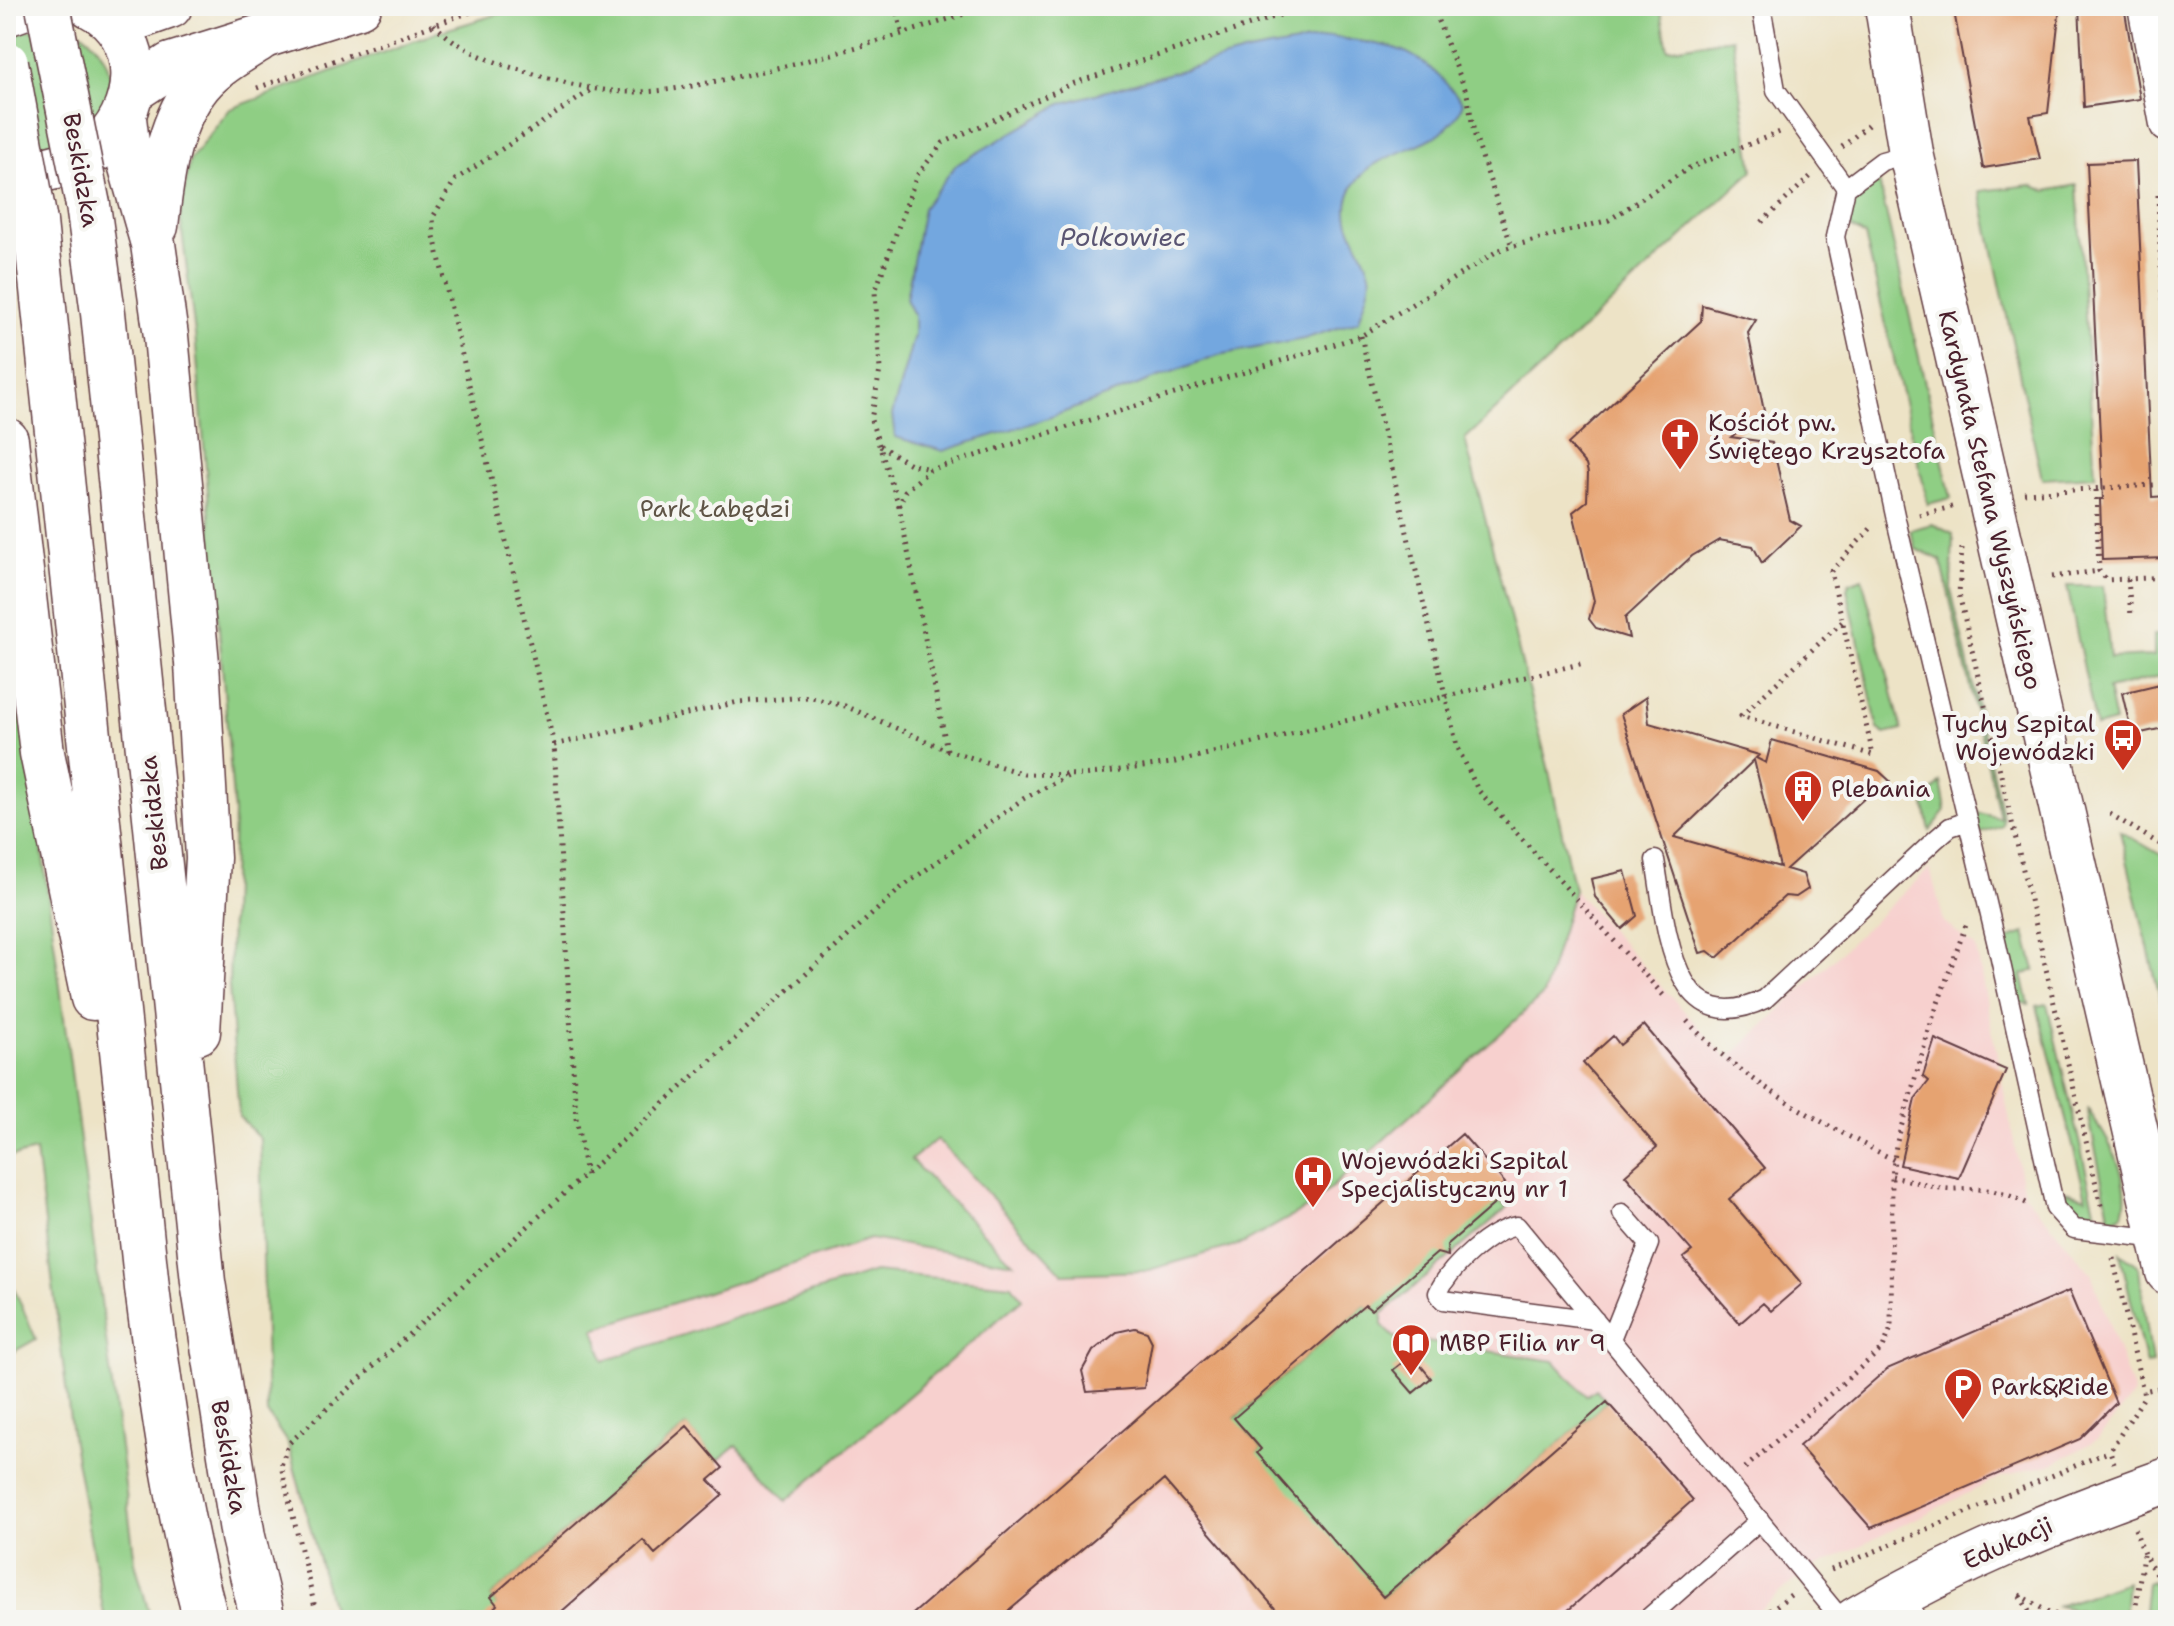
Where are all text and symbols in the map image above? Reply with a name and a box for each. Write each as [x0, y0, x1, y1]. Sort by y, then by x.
street label: Beskidzka [55, 110, 107, 230]
water label: Polkowiec [1060, 219, 1186, 254]
street label: Kardynała Stefana Wyszyńskiego [1931, 307, 2049, 693]
place label: Kościół pw. Świętego Krzysztofa [1708, 407, 1945, 467]
church icon: Kościół pw. Świętego Krzysztofa [1659, 416, 1701, 471]
park label: Park Łabędzi [640, 493, 790, 525]
place label: Tychy Szpital Wojewódzki [1942, 708, 2096, 768]
bus stop icon: Tychy Szpital Wojewódzki [2102, 717, 2144, 772]
street label: Beskidzka [132, 754, 176, 872]
building icon: Plebania [1782, 768, 1824, 823]
place label: Plebania [1831, 773, 1930, 805]
place label: Wojewódzki Szpital Specjalistyczny nr 1 [1341, 1145, 1569, 1205]
hospital icon: Wojewódzki Szpital Specjalistyczny nr 1 [1292, 1154, 1334, 1209]
library icon: MBP Filia nr 9 [1390, 1322, 1432, 1377]
place label: MBP Filia nr 9 [1439, 1327, 1606, 1359]
parking icon: Park&Ride [1942, 1366, 1984, 1421]
place label: Park&Ride [1991, 1371, 2109, 1403]
street label: Beskidzka [203, 1397, 255, 1517]
street label: Edukacji [1958, 1509, 2058, 1577]

